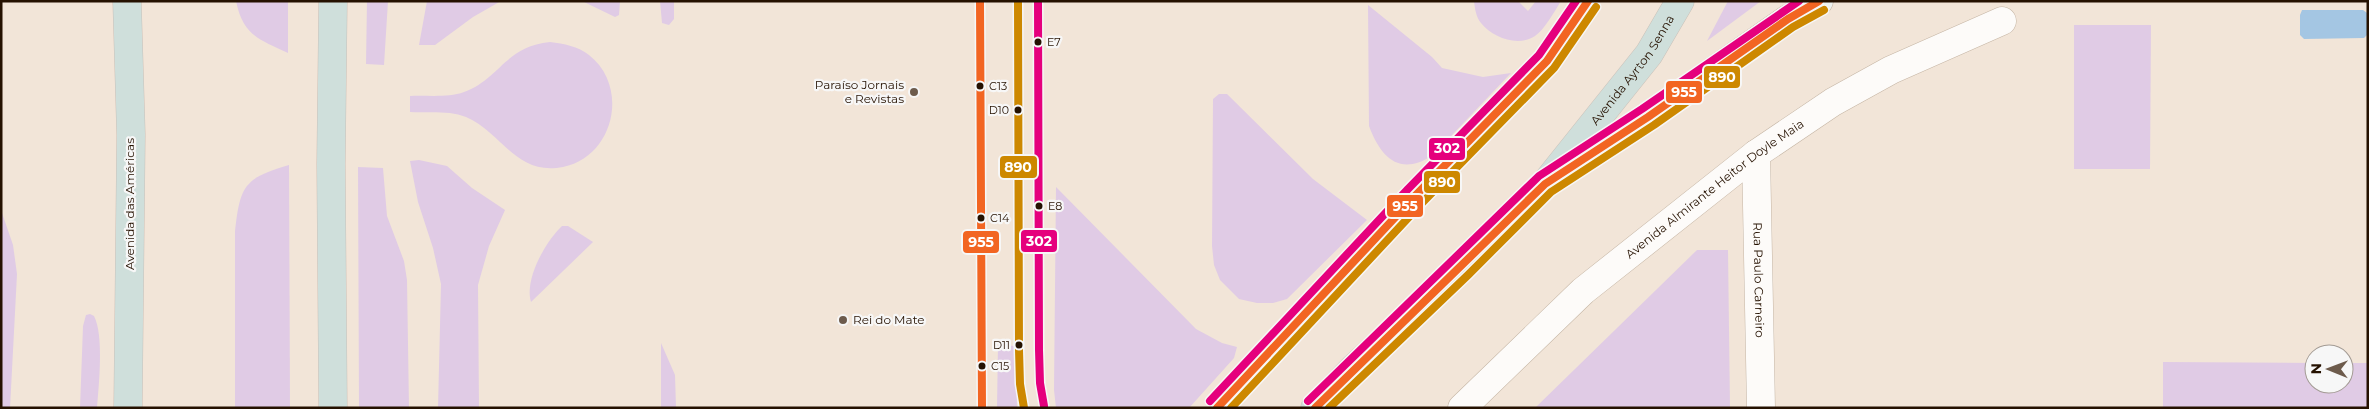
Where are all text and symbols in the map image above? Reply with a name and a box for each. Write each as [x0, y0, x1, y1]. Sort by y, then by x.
street label: Avenida Ayrton Senna [1587, 12, 1677, 128]
place label: E7 [1047, 35, 1061, 49]
marker: E7 [1033, 37, 1043, 47]
line badge: 890 [1703, 65, 1741, 89]
text: 890 [1708, 68, 1736, 86]
place label: Paraíso Jornais e Revistas [815, 77, 904, 106]
place label: C13 [989, 79, 1007, 93]
line badge: 955 [1665, 80, 1703, 104]
marker: C13 [975, 81, 985, 91]
text: 955 [1671, 83, 1697, 101]
marker: Paraíso Jornais e Revistas [908, 86, 920, 98]
place label: D10 [989, 103, 1009, 117]
marker: D10 [1013, 105, 1023, 115]
street label: Avenida Almirante Heitor Doyle Maia [1622, 116, 1807, 262]
line badge: 302 [1428, 137, 1466, 161]
street label: Avenida das Américas [122, 138, 137, 270]
text: 302 [1433, 139, 1460, 157]
line badge: 890 [999, 155, 1038, 179]
text: 890 [1004, 158, 1032, 176]
line badge: 890 [1423, 170, 1461, 194]
text: 890 [1428, 173, 1456, 191]
line badge: 955 [1386, 194, 1424, 218]
text: 955 [1392, 197, 1418, 215]
place label: E8 [1048, 199, 1062, 213]
marker: E8 [1034, 201, 1044, 211]
place label: C14 [990, 211, 1010, 225]
marker: C14 [976, 213, 986, 223]
street label: Rua Paulo Carneiro [1750, 222, 1768, 338]
line badge: 302 [1020, 229, 1058, 253]
line badge: 955 [962, 230, 1000, 254]
text: 302 [1025, 232, 1052, 250]
text: 955 [968, 233, 994, 251]
place label: Rei do Mate [853, 312, 925, 327]
marker: Rei do Mate [837, 314, 849, 326]
place label: D11 [993, 338, 1010, 352]
marker: D11 [1014, 340, 1024, 350]
north arrow [2304, 344, 2354, 394]
place label: C15 [991, 359, 1009, 373]
marker: C15 [977, 361, 987, 371]
text: N [2307, 363, 2325, 375]

